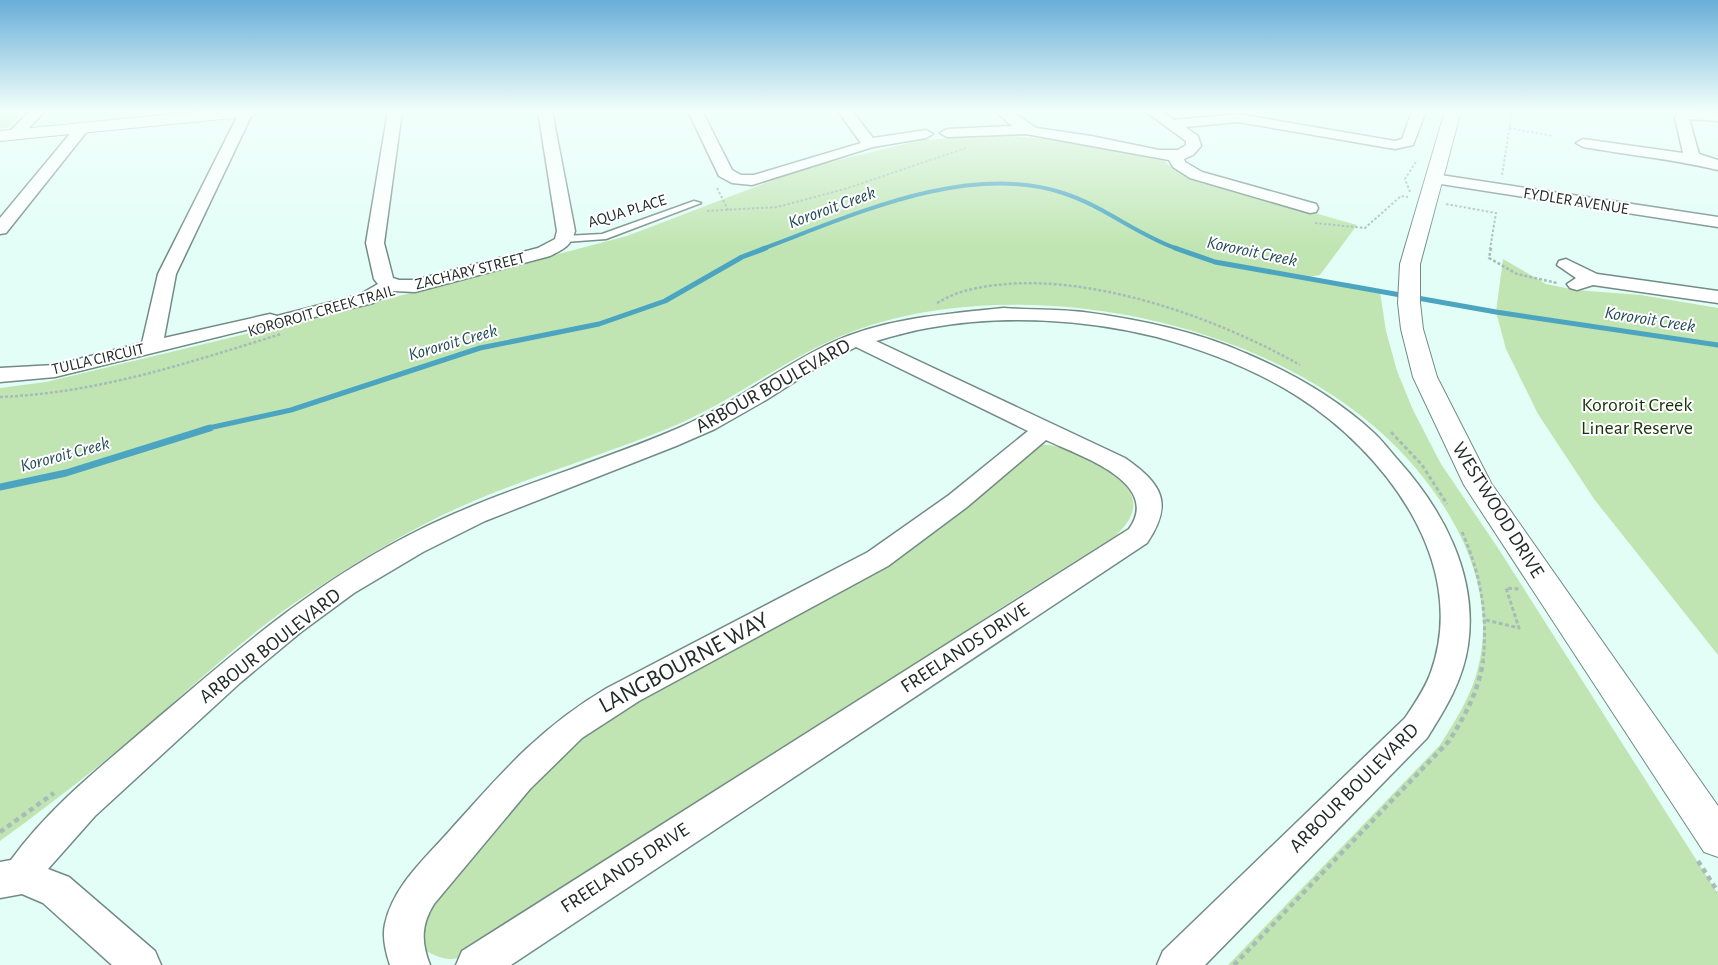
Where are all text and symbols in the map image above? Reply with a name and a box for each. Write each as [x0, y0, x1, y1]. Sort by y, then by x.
water label: Kororoit Creek [786, 184, 878, 232]
street label: FYDLER AVENUE [1522, 185, 1630, 217]
street label: AQUA PLACE [586, 191, 669, 231]
water label: Kororoit Creek [1205, 234, 1299, 270]
street label: ZACHARY STREET [413, 250, 527, 292]
street label: KOROROIT CREEK TRAIL [246, 282, 396, 340]
water label: Kororoit Creek [1603, 304, 1697, 336]
water label: Kororoit Creek [406, 322, 500, 364]
street label: ARBOUR BOULEVARD [692, 335, 854, 437]
street label: TULLA CIRCUIT [50, 341, 146, 377]
park label: Kororoit Creek Linear Reserve [1581, 395, 1693, 438]
water label: Kororoit Creek [18, 434, 112, 476]
street label: WESTWOOD DRIVE [1448, 439, 1548, 582]
street label: ARBOUR BOULEVARD [196, 585, 345, 707]
street label: FREELANDS DRIVE [897, 599, 1033, 697]
street label: LANGBOURNE WAY [595, 608, 773, 718]
street label: ARBOUR BOULEVARD [1286, 720, 1422, 856]
street label: FREELANDS DRIVE [557, 819, 693, 917]

